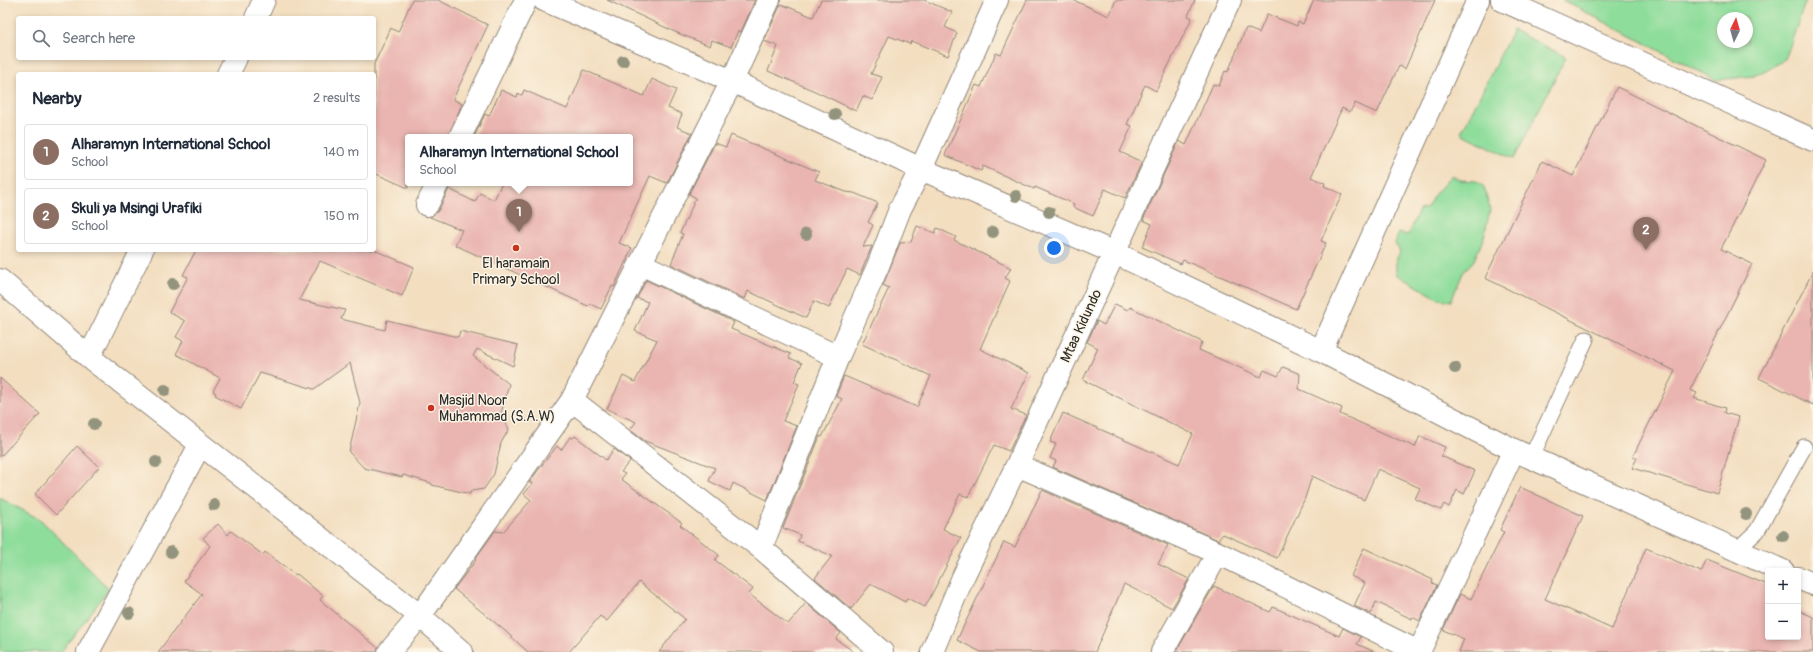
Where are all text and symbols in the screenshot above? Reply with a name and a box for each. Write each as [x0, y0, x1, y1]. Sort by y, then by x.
north arrow [1717, 12, 1753, 48]
search box [16, 16, 376, 60]
icon: search [30, 27, 52, 49]
text: Search here [62, 29, 135, 48]
text: Nearby [32, 88, 81, 109]
text: 2 results [313, 90, 360, 106]
popup [405, 134, 633, 186]
text: Alharamyn International School [71, 135, 271, 154]
text: Alharamyn International School [419, 143, 619, 162]
text: 1 [43, 144, 49, 160]
text: 140 m [323, 144, 359, 160]
text: School [71, 154, 108, 170]
text: School [419, 162, 457, 178]
text: Skuli ya Msingi Urafiki [71, 199, 202, 218]
pin: 1 [506, 199, 532, 232]
text: 2 [42, 208, 50, 224]
text: 150 m [324, 208, 359, 224]
pin: 2 [1633, 217, 1659, 250]
text: School [71, 218, 108, 234]
your location [1044, 238, 1064, 258]
marker: El haramain Primary School [511, 243, 521, 253]
place label: El haramain Primary School [472, 255, 560, 288]
street label: Mtaa Kidundo [1057, 286, 1106, 365]
place label: Masjid Noor Muhammad (S.A.W) [439, 392, 555, 425]
marker: Masjid Noor Muhammad (S.A.W) [426, 403, 436, 413]
map controls [1765, 568, 1801, 640]
button: + [1765, 568, 1801, 604]
button: − [1765, 604, 1801, 640]

